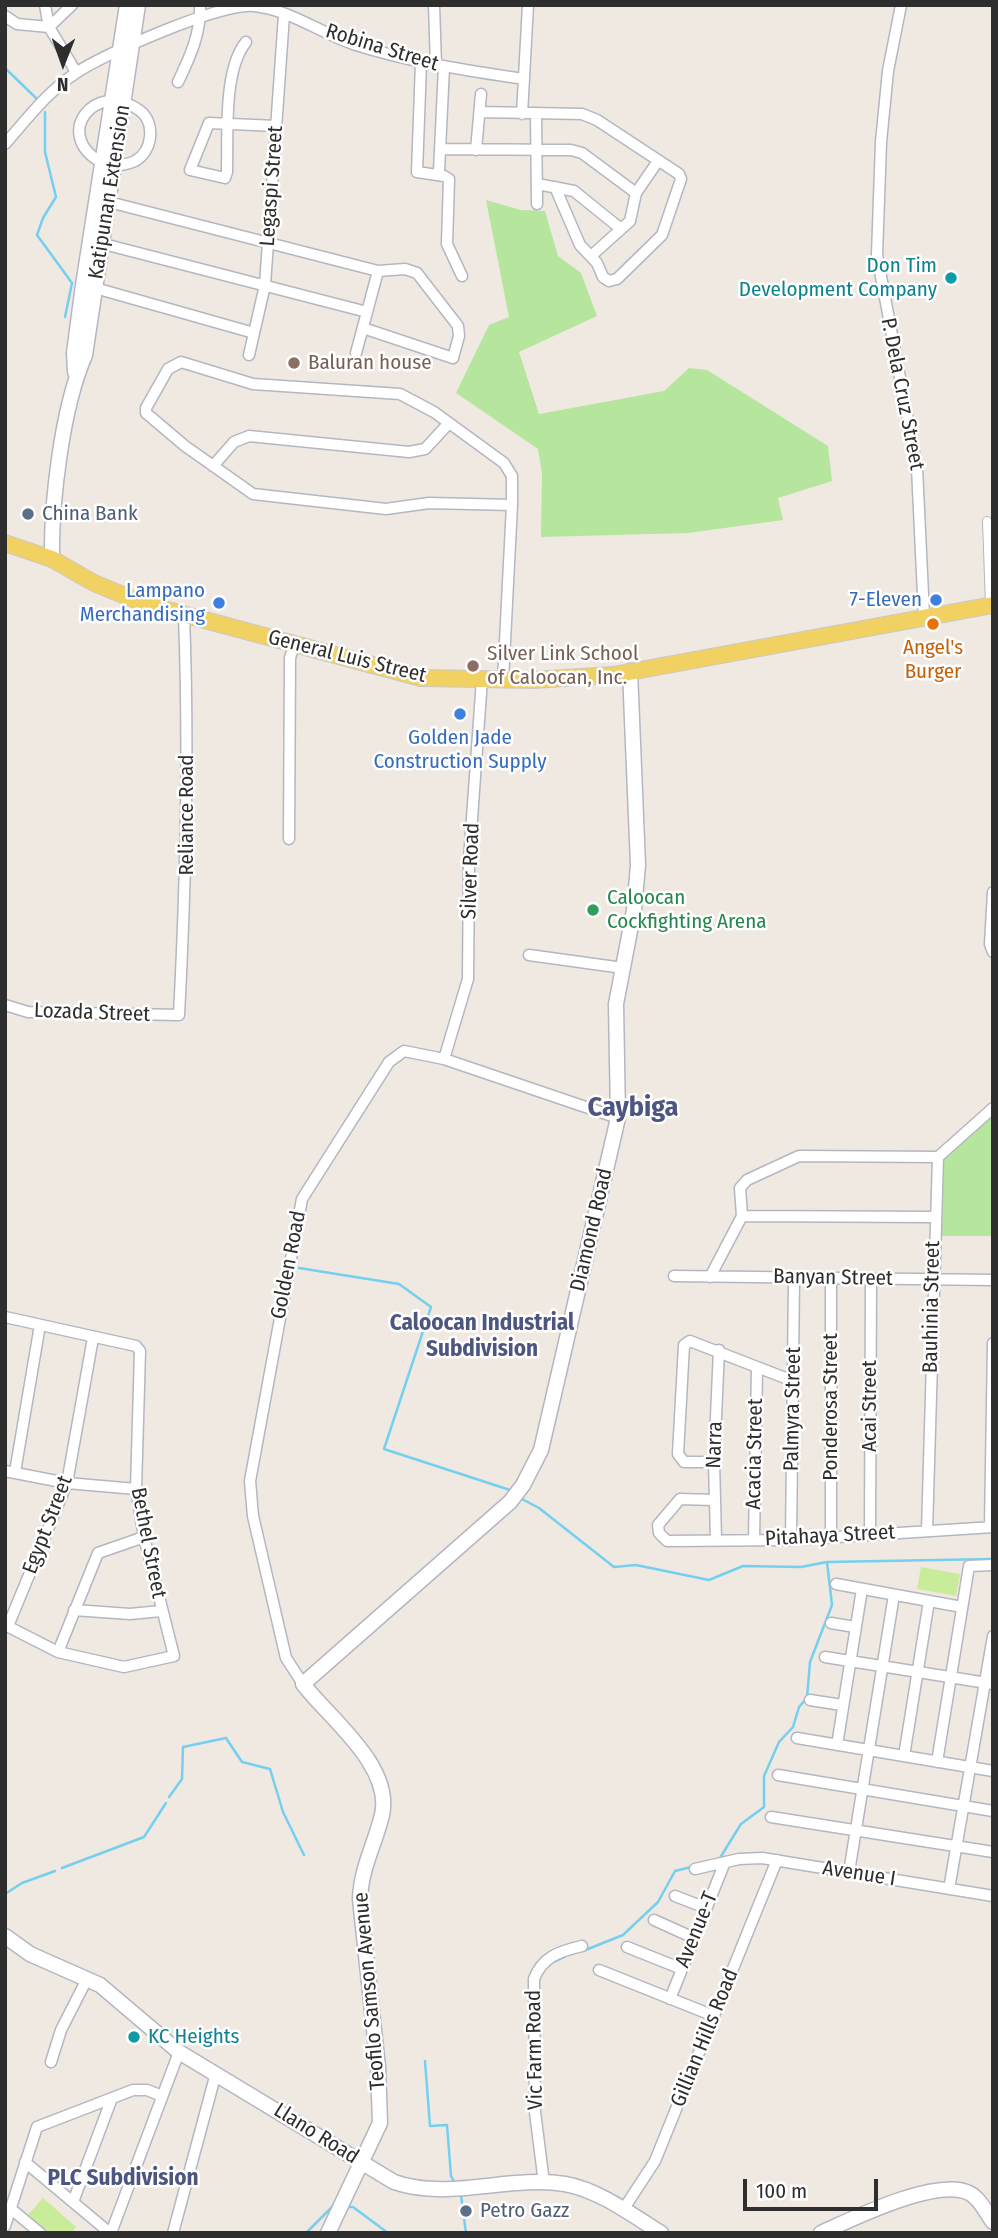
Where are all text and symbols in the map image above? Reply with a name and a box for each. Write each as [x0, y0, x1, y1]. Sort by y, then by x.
street label: Robina Street [323, 19, 441, 77]
north arrow [28, 28, 98, 98]
text: N [57, 73, 69, 96]
street label: Katipunan Extension [84, 103, 136, 281]
street label: Legaspi Street [255, 125, 289, 247]
place label: Don Tim Development Company [739, 253, 937, 303]
marker: Don Tim Development Company [943, 270, 959, 286]
street label: P. Dela Cruz Street [875, 316, 929, 472]
place label: Baluran house [308, 350, 432, 376]
marker: Baluran house [286, 355, 302, 371]
place label: China Bank [42, 501, 138, 527]
marker: China Bank [20, 506, 36, 522]
place label: Lampano Merchandising [80, 578, 205, 628]
place label: 7-Eleven [850, 587, 922, 613]
marker: 7-Eleven [928, 592, 944, 608]
marker: Lampano Merchandising [211, 595, 227, 611]
marker: Angel's Burger [925, 616, 941, 632]
street label: General Luis Street [265, 625, 429, 689]
place label: Angel's Burger [903, 635, 963, 685]
place label: Silver Link School of Caloocan, Inc. [487, 641, 638, 691]
marker: Silver Link School of Caloocan, Inc. [465, 658, 481, 674]
marker: Golden Jade Construction Supply [452, 706, 468, 722]
place label: Golden Jade Construction Supply [373, 725, 547, 775]
street label: Reliance Road [174, 754, 200, 876]
street label: Silver Road [457, 822, 485, 920]
place label: Caloocan Cockfighting Arena [607, 885, 767, 935]
marker: Caloocan Cockfighting Arena [585, 902, 601, 918]
street label: Lozada Street [33, 998, 151, 1028]
district label: Caybiga [588, 1091, 678, 1125]
street label: Diamond Road [566, 1166, 618, 1294]
street label: Golden Road [266, 1209, 312, 1321]
street label: Bauhinia Street [918, 1241, 946, 1373]
street label: Banyan Street [773, 1264, 893, 1292]
district label: Caloocan Industrial Subdivision [390, 1310, 574, 1364]
street label: Ponderosa Street [818, 1333, 844, 1481]
street label: Palmyra Street [779, 1347, 807, 1471]
street label: Acai Street [857, 1360, 883, 1452]
street label: Acacia Street [741, 1398, 769, 1510]
street label: Narra [702, 1421, 728, 1469]
street label: Egypt Street [18, 1472, 78, 1578]
street label: Bethel Street [125, 1485, 171, 1601]
street label: Pitahaya Street [764, 1520, 896, 1552]
street label: Avenue I [821, 1856, 897, 1892]
street label: Avenue-T [670, 1888, 724, 1972]
street label: Teofilo Samson Avenue [349, 1891, 391, 2091]
street label: Gillian Hills Road [666, 1965, 744, 2111]
street label: Vic Farm Road [521, 1990, 549, 2110]
place label: KC Heights [148, 2024, 240, 2050]
marker: KC Heights [126, 2029, 142, 2045]
street label: Llano Road [269, 2098, 363, 2170]
scale bar [746, 2164, 881, 2208]
district label: PLC Subdivision [47, 2165, 199, 2193]
text: 100 m [756, 2178, 807, 2204]
place label: Petro Gazz [480, 2198, 569, 2224]
marker: Petro Gazz [458, 2203, 474, 2219]

